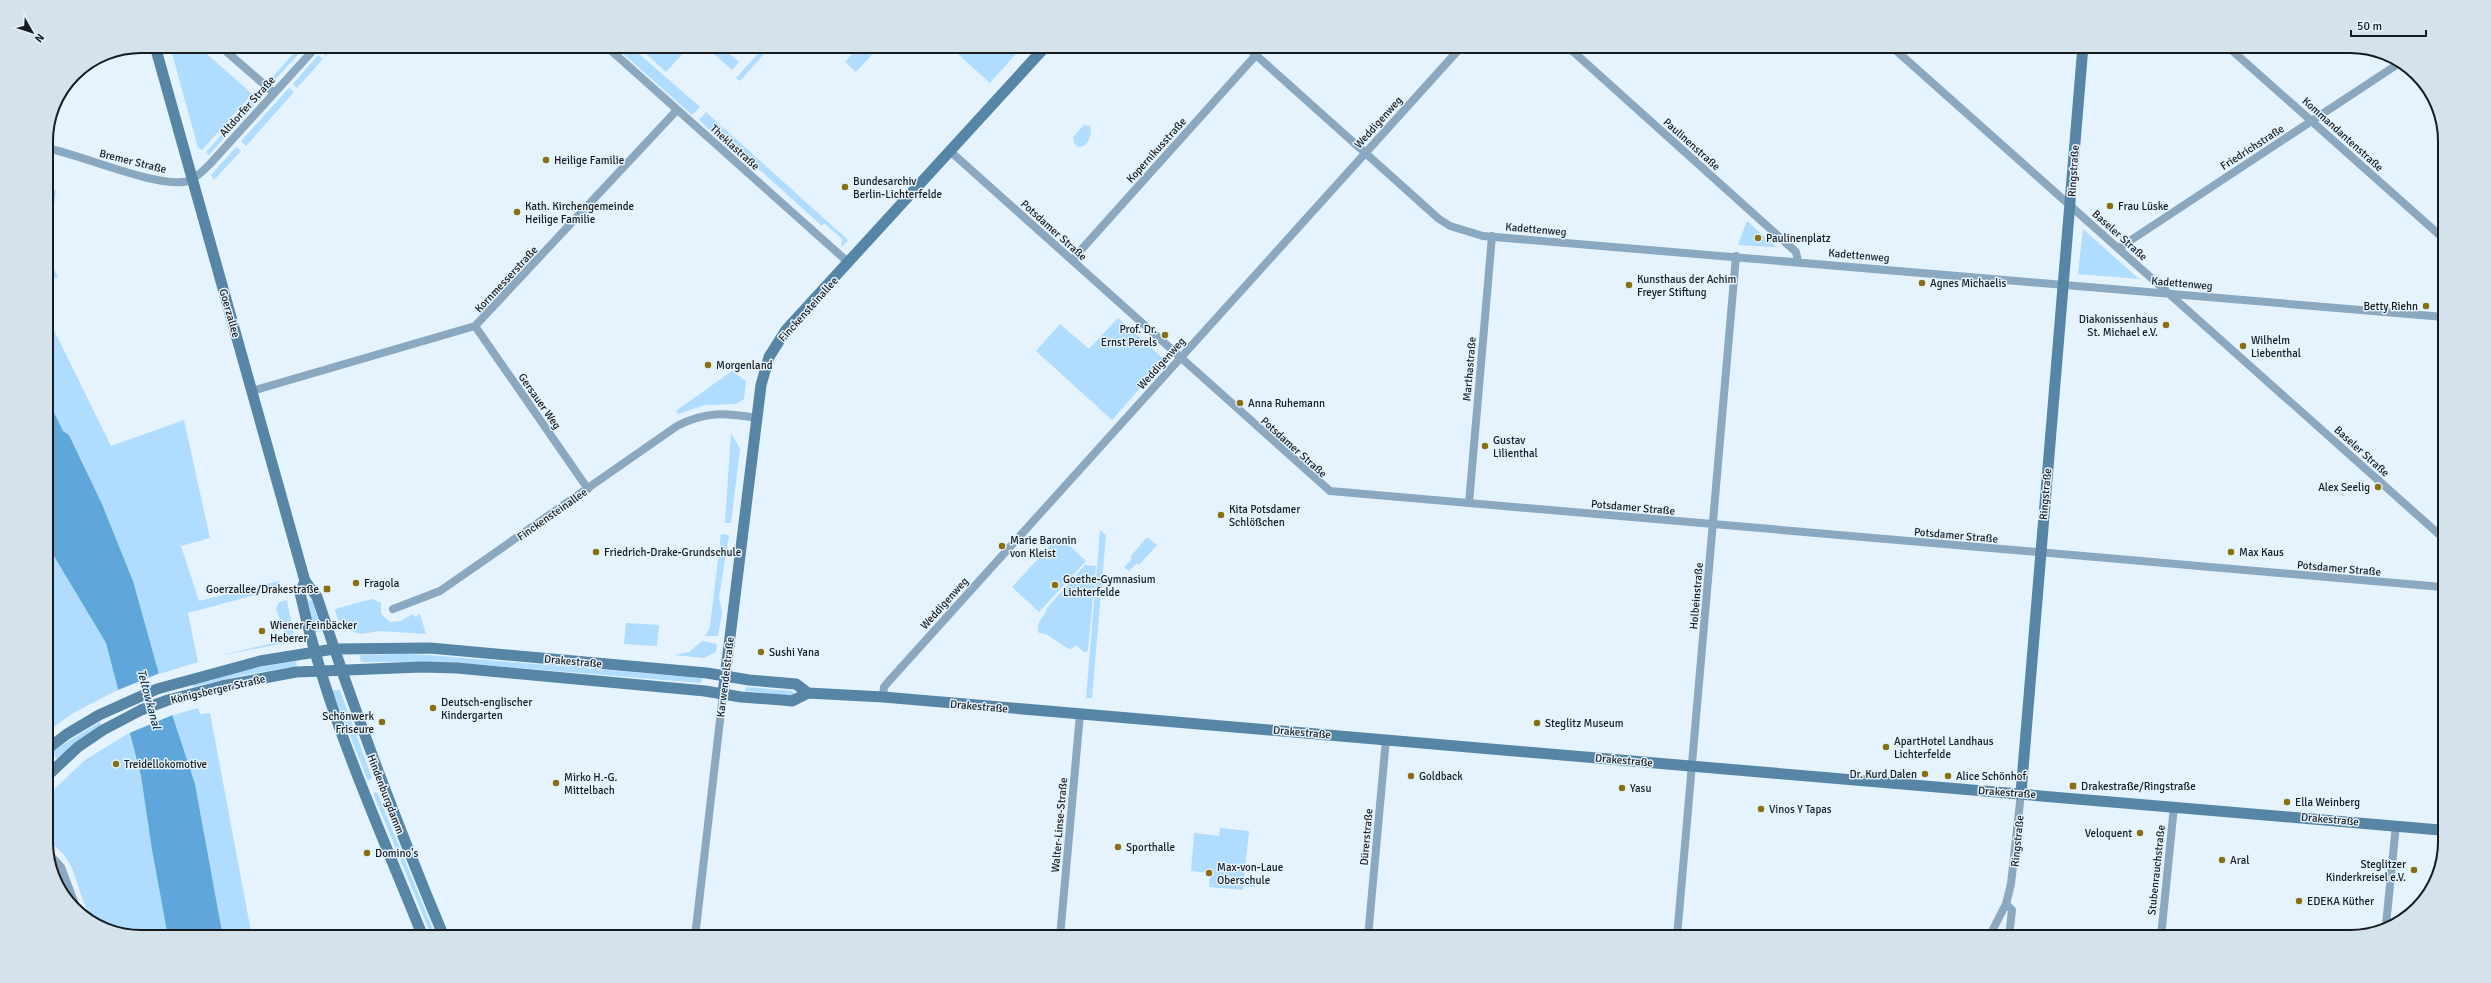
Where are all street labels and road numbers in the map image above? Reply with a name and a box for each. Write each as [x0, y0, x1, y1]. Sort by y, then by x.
street label: Altdorfer Straße [217, 73, 278, 139]
street label: Weddigenweg [1352, 94, 1405, 151]
street label: Kommandantenstraße [2299, 95, 2386, 174]
street label: Kopernikusstraße [1124, 115, 1189, 186]
street label: Paulinenstraße [1661, 115, 1723, 173]
street label: Theklastraße [707, 122, 762, 173]
street label: Friedrichstraße [2218, 122, 2286, 173]
street label: Ringstraße [2065, 145, 2082, 197]
street label: Bremer Straße [98, 147, 168, 176]
street label: Potsdamer Straße [1018, 197, 1089, 263]
street label: Baseler Straße [2089, 207, 2150, 263]
street label: Kadettenweg [1505, 220, 1567, 239]
street label: Kornmesserstraße [472, 243, 541, 315]
street label: Kadettenweg [1828, 246, 1890, 265]
street label: Finckensteinallee [776, 274, 841, 344]
street label: Kadettenweg [2151, 274, 2213, 293]
street label: Goerzallee [216, 287, 243, 339]
street label: Weddigenweg [1135, 335, 1188, 392]
street label: Marthastraße [1460, 336, 1479, 402]
street label: Gersauer Weg [516, 371, 564, 432]
street label: Potsdamer Straße [1258, 414, 1329, 480]
street label: Baseler Straße [2331, 423, 2392, 479]
street label: Ringstraße [2037, 468, 2054, 521]
street label: Finckensteinallee [515, 485, 590, 543]
street label: Potsdamer Straße [1590, 497, 1676, 518]
street label: Potsdamer Straße [1913, 525, 1999, 546]
street label: Potsdamer Straße [2296, 558, 2382, 579]
street label: Holbeinstraße [1687, 562, 1706, 630]
street label: Weddigenweg [918, 575, 971, 632]
street label: Karwendelstraße [714, 636, 737, 718]
street label: Drakestraße [543, 652, 602, 671]
street label: Königsberger Straße [170, 672, 267, 707]
street label: Drakestraße [949, 697, 1008, 716]
street label: Drakestraße [1272, 723, 1331, 742]
street label: Drakestraße [1594, 751, 1653, 770]
street label: Hindenburgdamm [364, 753, 407, 836]
street label: Walter-Linse-Straße [1049, 777, 1070, 873]
street label: Drakestraße [1978, 784, 2036, 801]
street label: Dürerstraße [1358, 808, 1375, 866]
street label: Drakestraße [2300, 810, 2359, 829]
street label: Ringstraße [2008, 815, 2027, 868]
street label: Stubenrauchstraße [2145, 824, 2168, 916]

